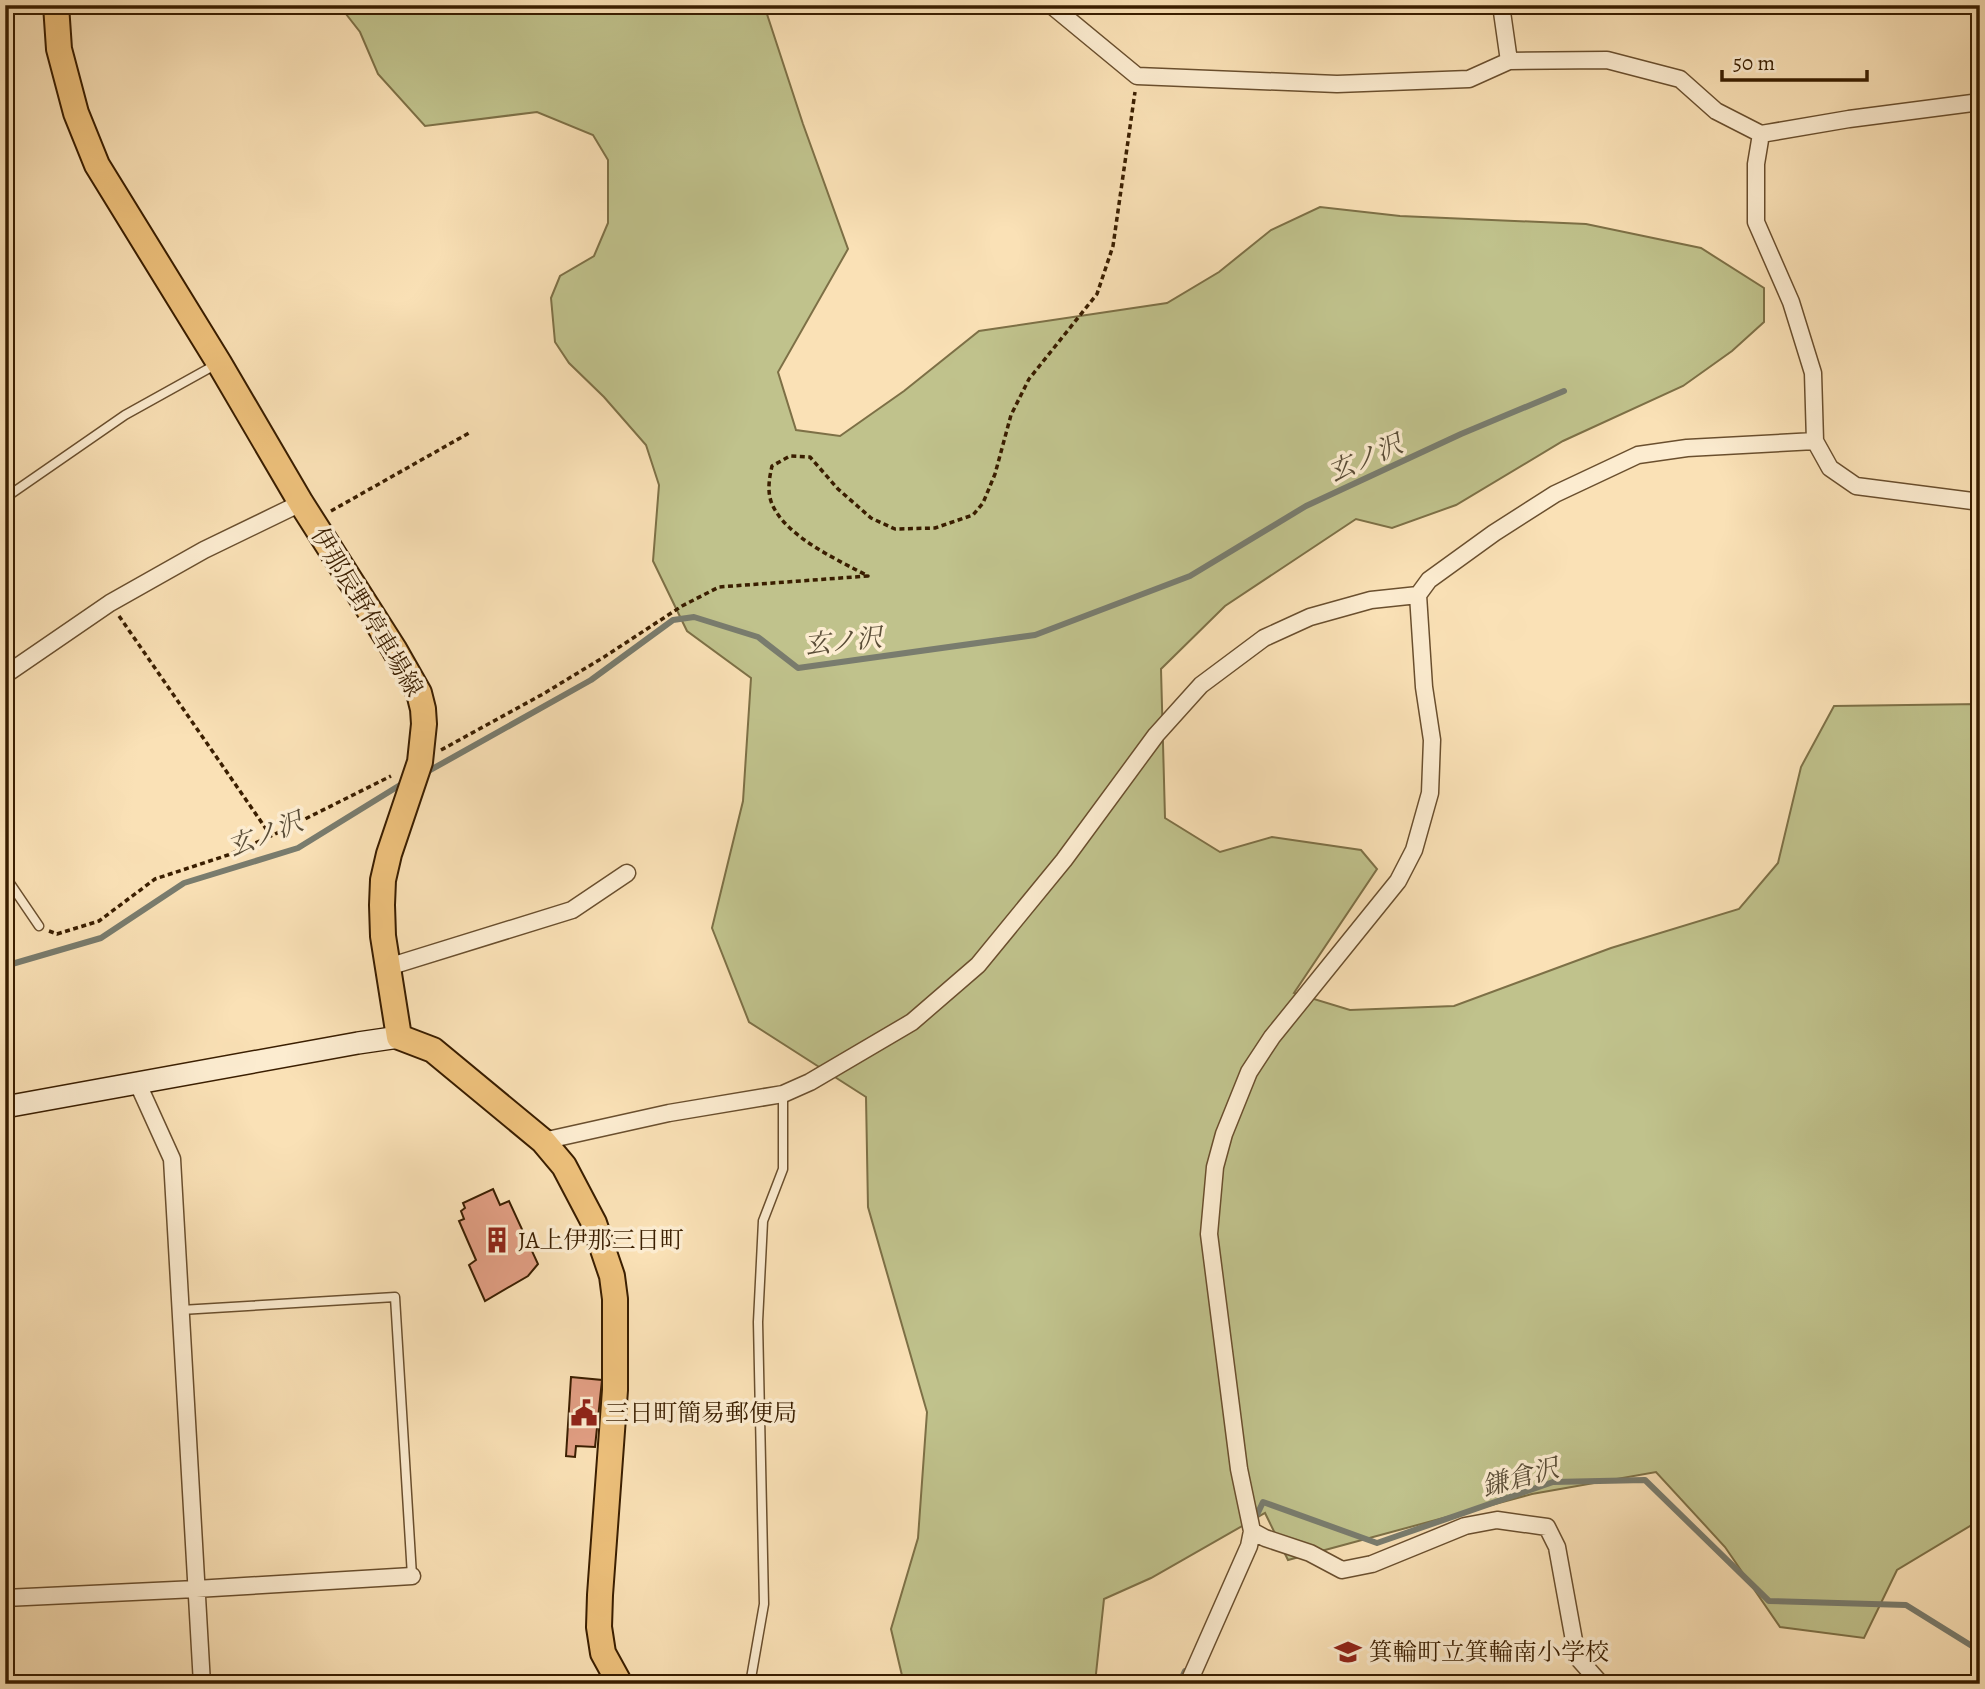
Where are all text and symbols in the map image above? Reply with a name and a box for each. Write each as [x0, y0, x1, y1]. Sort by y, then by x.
scale bar [1722, 38, 1868, 82]
text: 50 m [1733, 49, 1775, 77]
water label: 玄ノ沢 [1322, 425, 1411, 490]
street label: 伊那辰野停車場線 [304, 521, 430, 703]
water label: 玄ノ沢 [802, 620, 887, 663]
water label: 玄ノ沢 [222, 803, 311, 865]
place label: JA上伊那三日町 [518, 1224, 684, 1256]
building icon: JA上伊那三日町 [482, 1225, 512, 1255]
place label: 三日町簡易郵便局 [605, 1397, 797, 1429]
public building icon: 三日町簡易郵便局 [569, 1398, 599, 1428]
water label: 鎌倉沢 [1478, 1450, 1565, 1504]
place label: 箕輪町立箕輪南小学校 [1369, 1636, 1609, 1668]
school or university icon: 箕輪町立箕輪南小学校 [1333, 1637, 1363, 1667]

